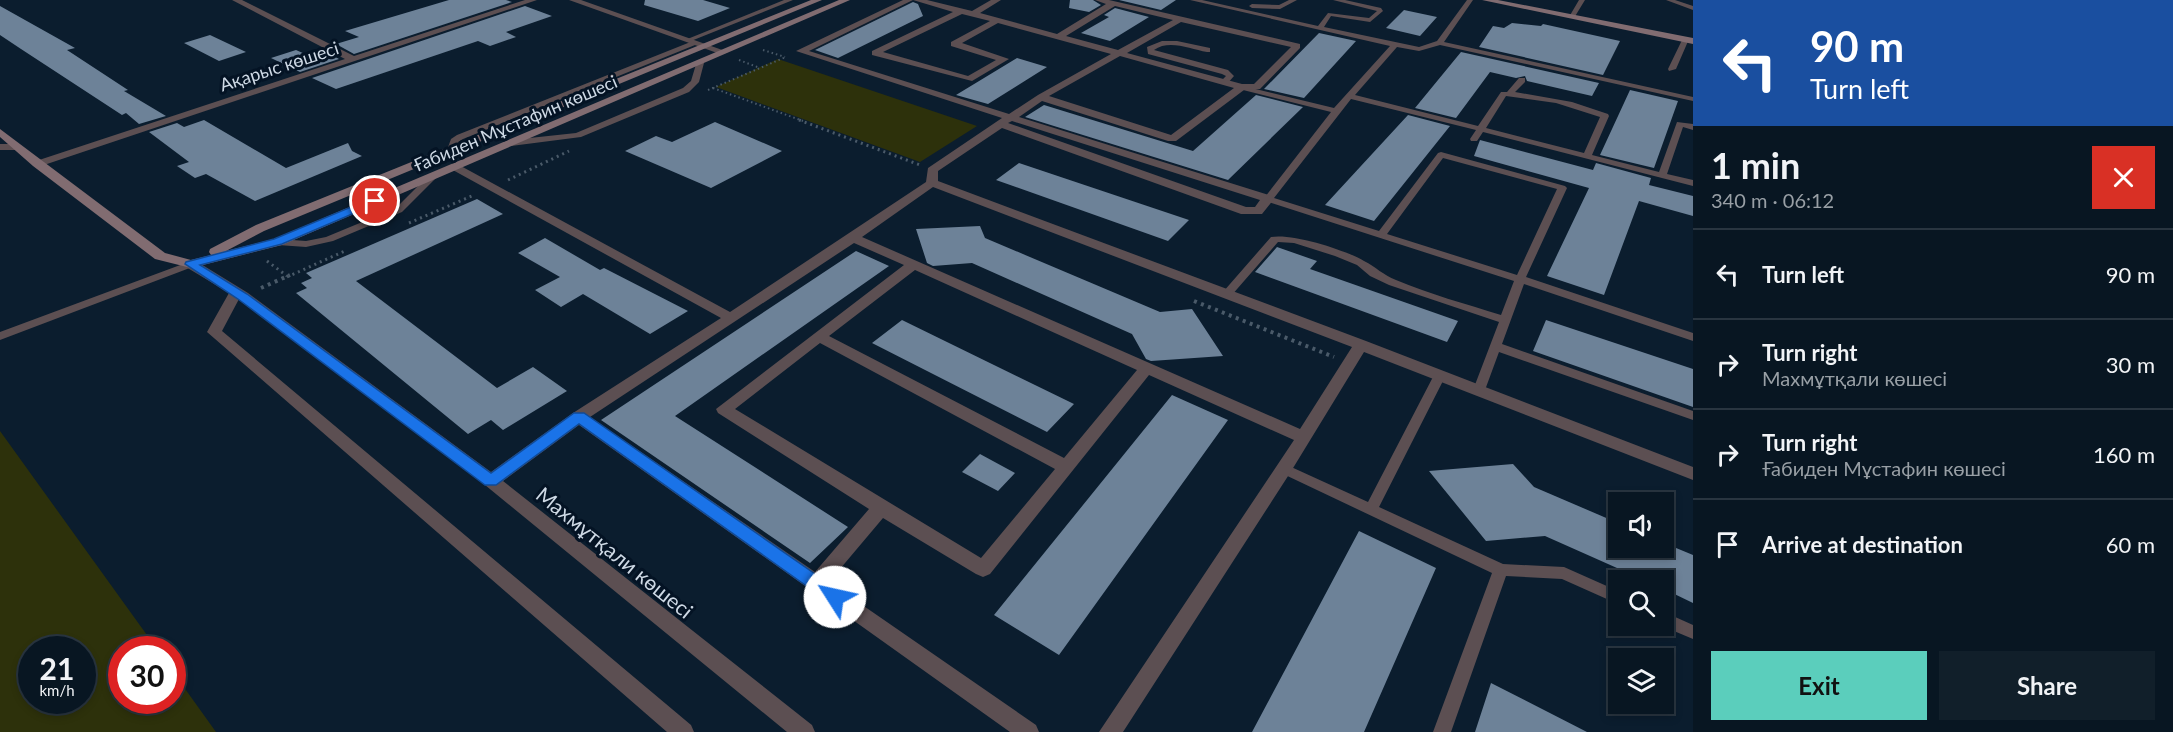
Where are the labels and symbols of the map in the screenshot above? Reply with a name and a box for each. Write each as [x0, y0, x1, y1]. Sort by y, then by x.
street label: Ақарыс көшесі [217, 36, 341, 96]
street label: Ғабиден Мұстафин көшесі [410, 70, 620, 176]
pin [349, 175, 400, 226]
street label: Махмұтқали көшесі [532, 481, 698, 623]
position arrow [803, 565, 867, 629]
speed limit sign: 30 [108, 636, 186, 714]

